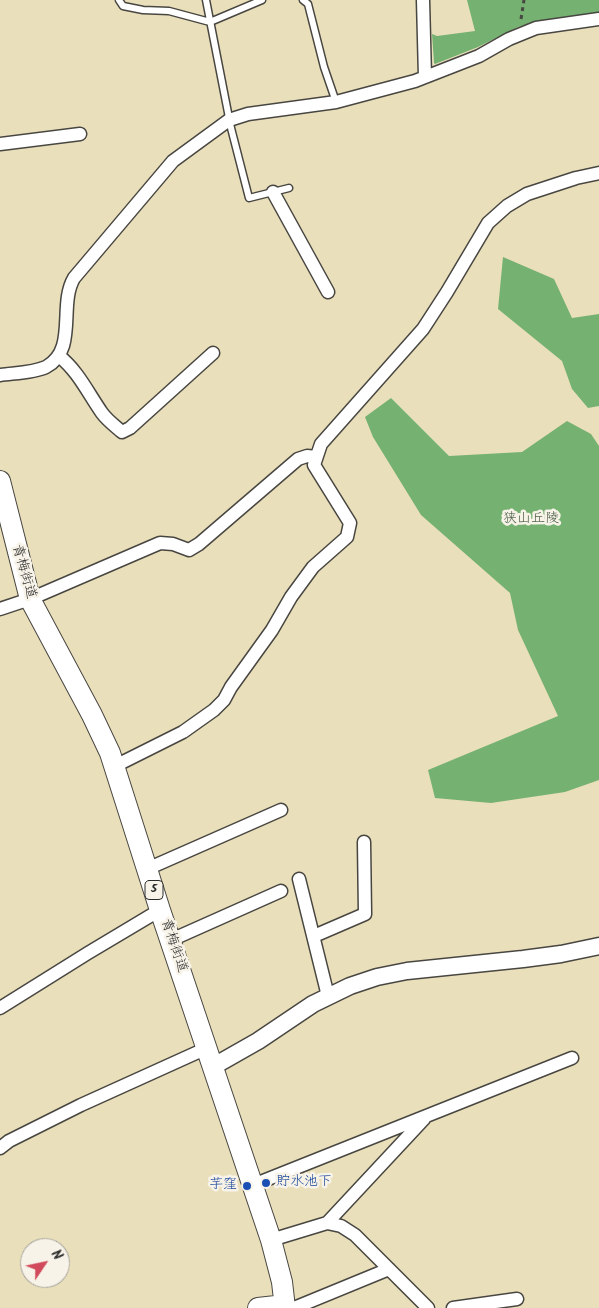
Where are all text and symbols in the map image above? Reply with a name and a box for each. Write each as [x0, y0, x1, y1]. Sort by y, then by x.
park label: 狭山丘陵 [503, 512, 559, 528]
street label: 青梅街道 [7, 543, 39, 601]
road number: 5 [145, 880, 163, 900]
street label: 青梅街道 [156, 917, 190, 975]
place label: 貯水池下 [276, 1175, 332, 1191]
marker: 貯水池下 [260, 1177, 272, 1189]
place label: 芋窪 [209, 1178, 237, 1194]
marker: 芋窪 [241, 1180, 253, 1192]
north arrow [20, 1238, 70, 1288]
text: N [45, 1245, 68, 1265]

